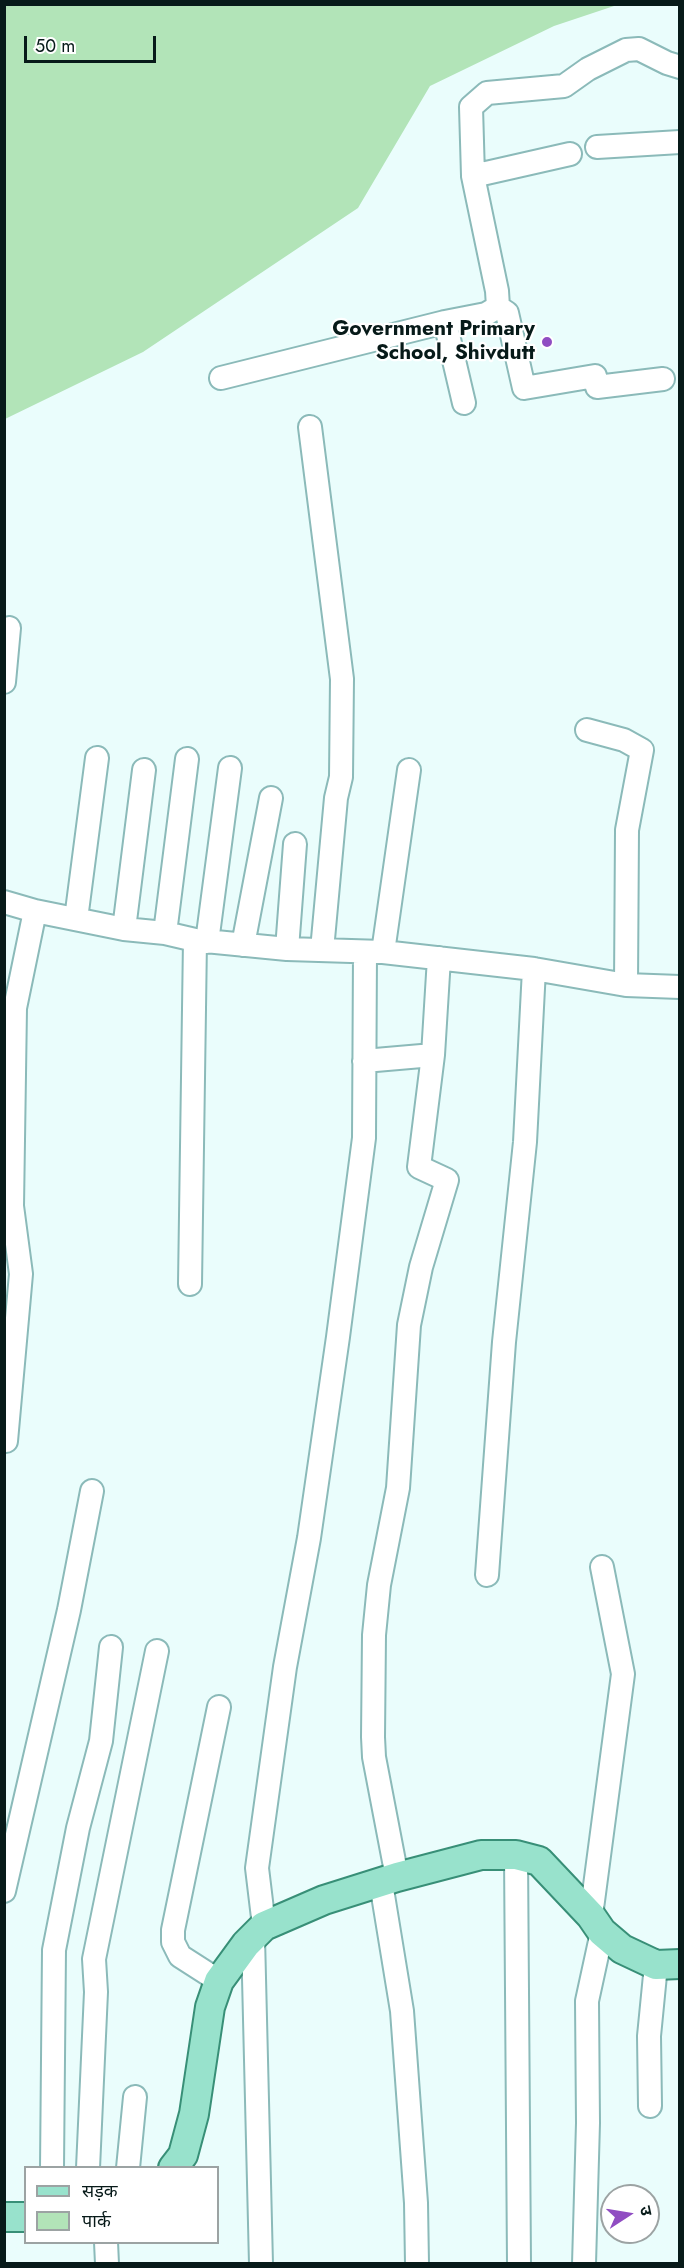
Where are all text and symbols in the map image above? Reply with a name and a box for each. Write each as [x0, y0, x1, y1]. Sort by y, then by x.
scale bar [27, 24, 159, 62]
text: 50 m [35, 33, 75, 59]
place label: Government Primary School, Shivdutt [332, 317, 535, 367]
marker: Government Primary School, Shivdutt [540, 335, 554, 349]
legend [24, 2166, 219, 2244]
text: सड़क [82, 2178, 118, 2204]
north arrow [600, 2184, 660, 2244]
text: उ [634, 2204, 658, 2218]
text: पार्क [82, 2208, 111, 2234]

